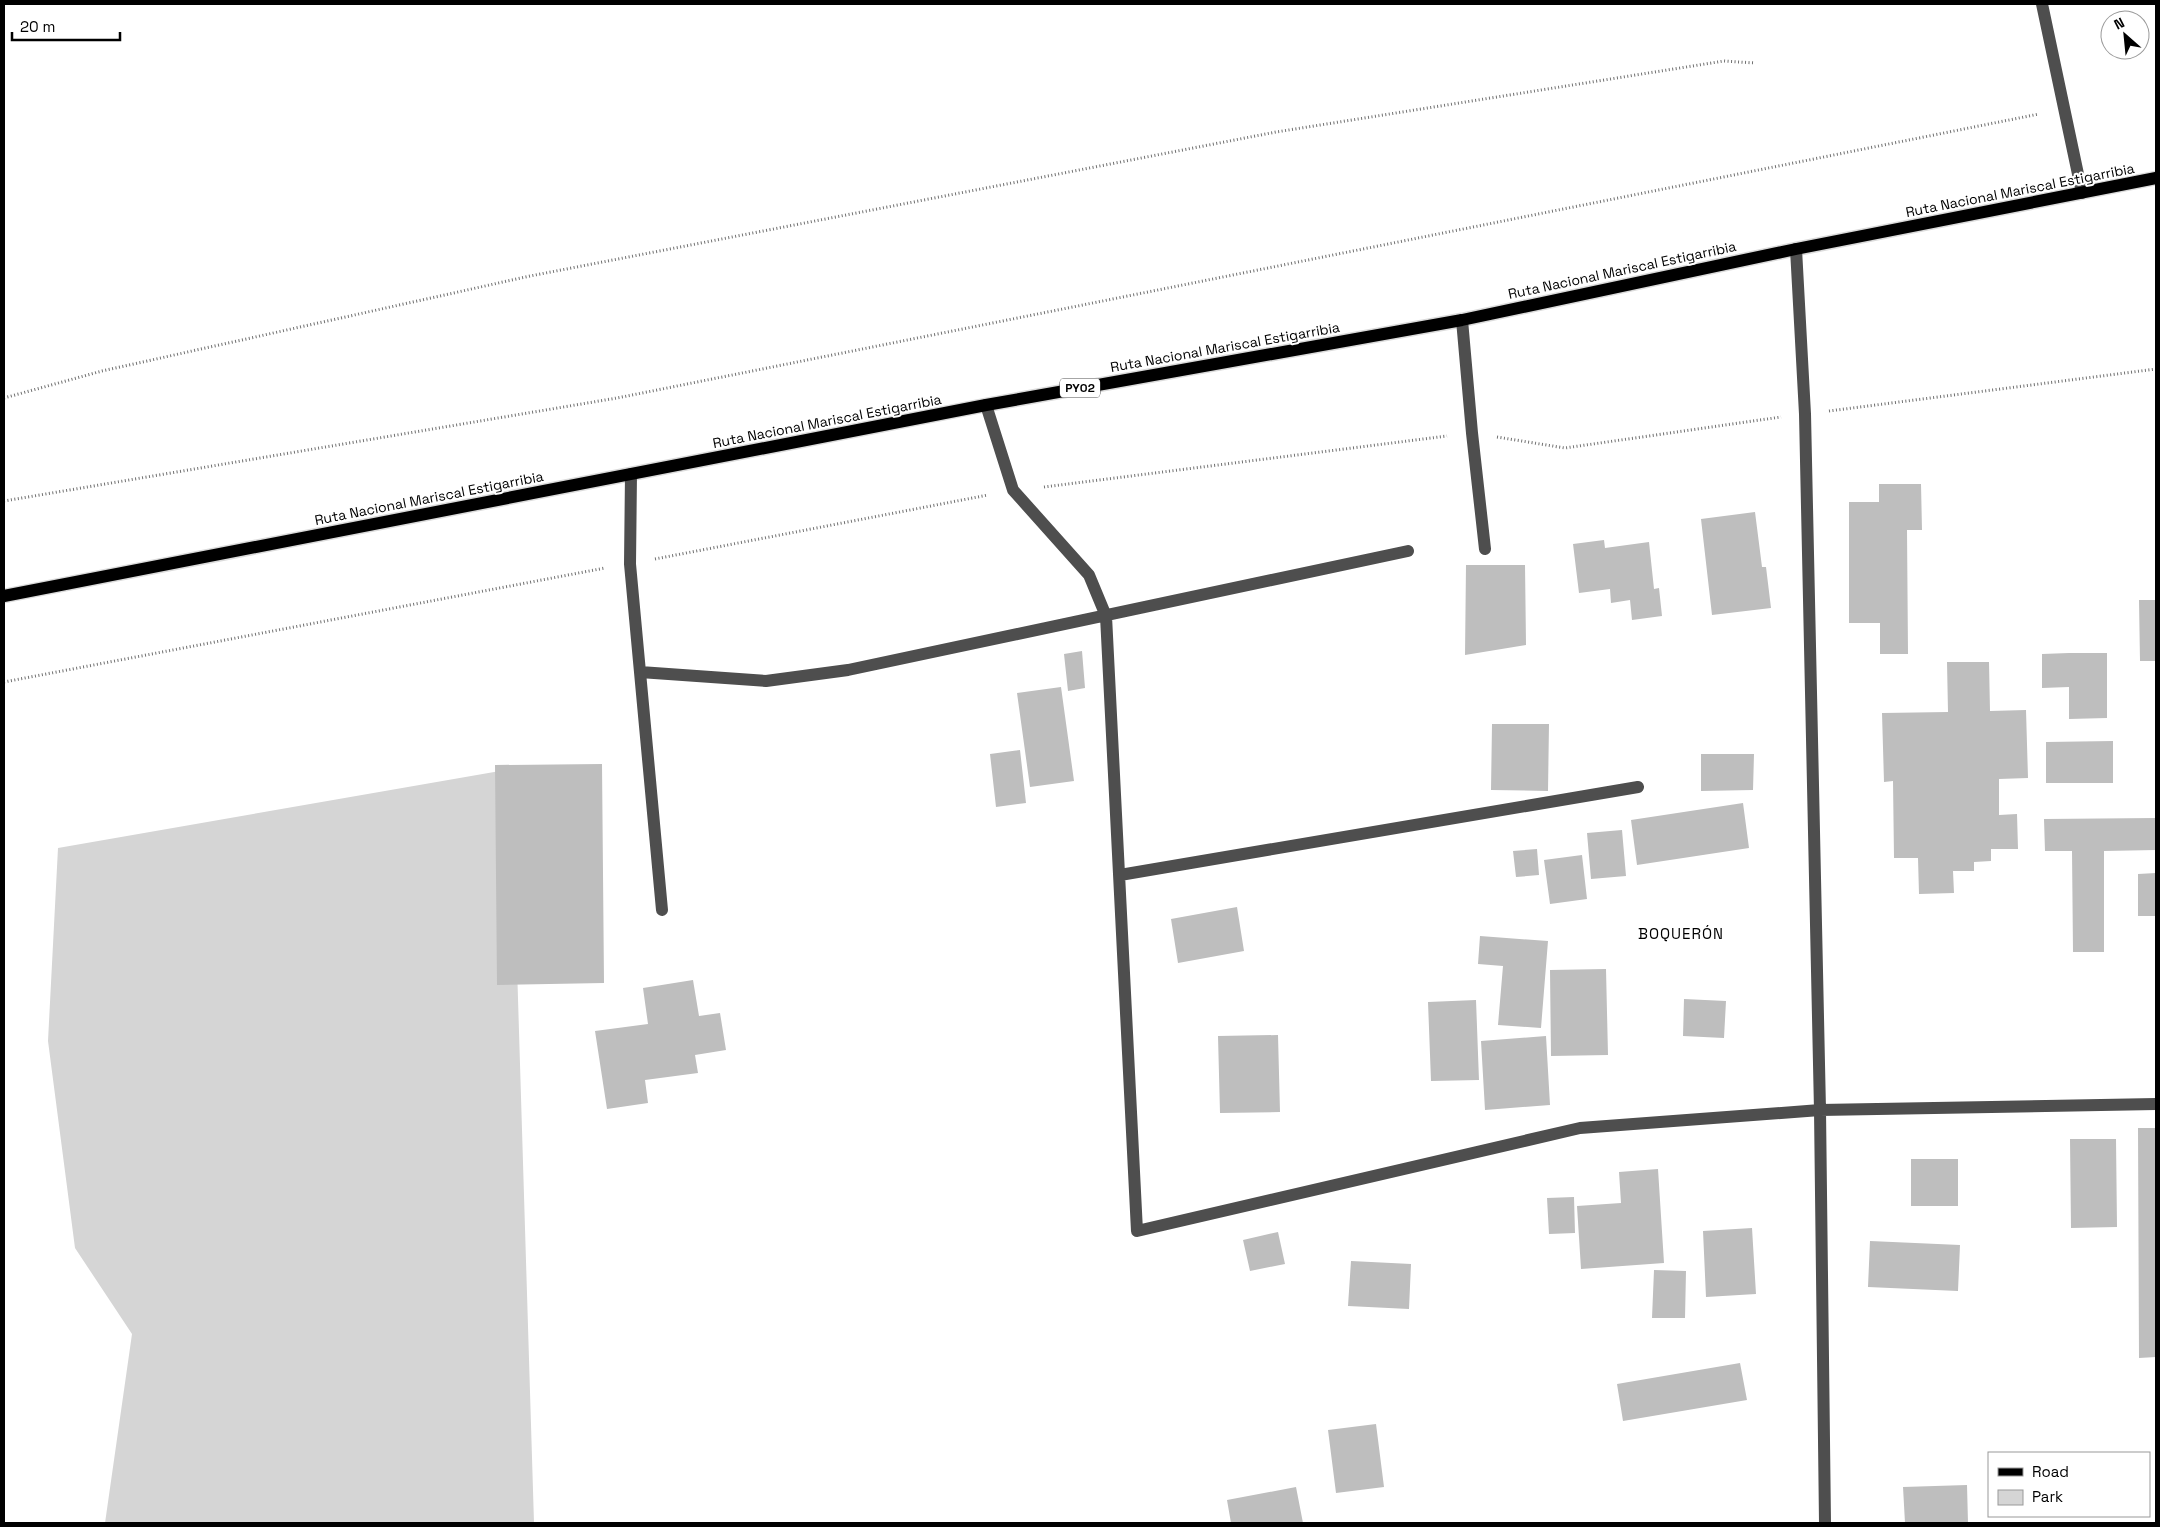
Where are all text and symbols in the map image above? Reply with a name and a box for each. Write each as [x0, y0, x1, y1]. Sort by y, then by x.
scale bar [12, 10, 120, 42]
north arrow [2100, 10, 2150, 60]
text: N [2111, 13, 2127, 34]
text: 20 m [20, 17, 55, 36]
street label: Ruta Nacional Mariscal Estigarribia [1904, 159, 2136, 221]
street label: Ruta Nacional Mariscal Estigarribia [1506, 237, 1738, 303]
street label: Ruta Nacional Mariscal Estigarribia [1109, 318, 1341, 376]
road number: PY02 [1060, 378, 1100, 398]
street label: Ruta Nacional Mariscal Estigarribia [711, 390, 943, 452]
street label: Ruta Nacional Mariscal Estigarribia [313, 467, 545, 529]
district label: BOQUERÓN [1638, 924, 1724, 943]
legend [1988, 1452, 2150, 1517]
text: Road [2032, 1462, 2069, 1481]
text: Park [2032, 1487, 2063, 1506]

